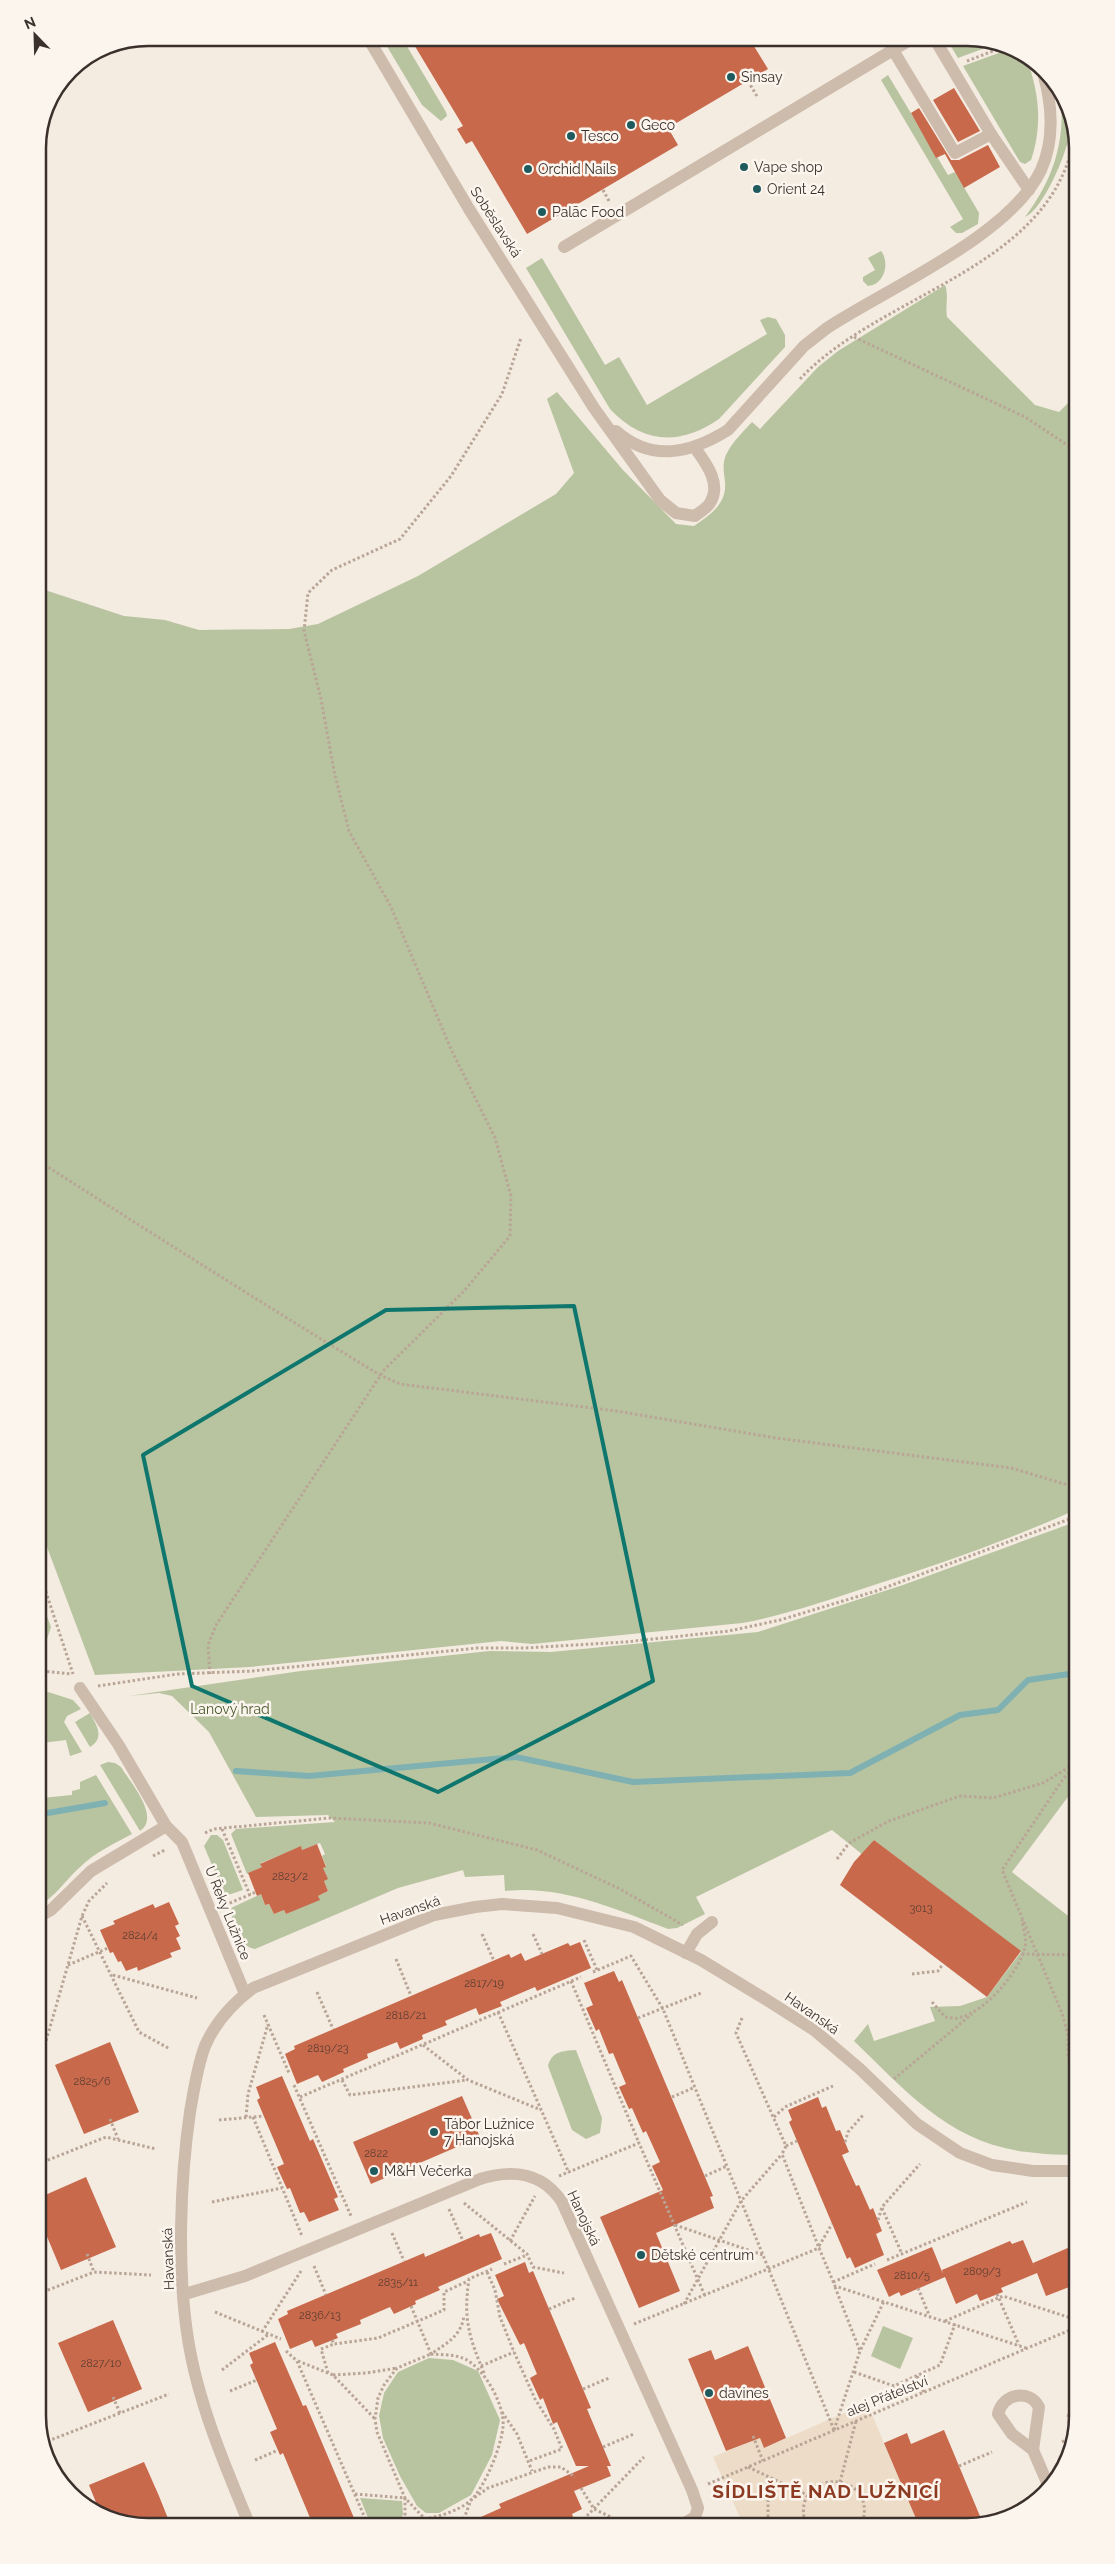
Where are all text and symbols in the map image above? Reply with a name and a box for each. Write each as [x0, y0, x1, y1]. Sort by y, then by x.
north arrow [10, 10, 60, 60]
text: N [22, 14, 38, 32]
place label: Sinsay [741, 69, 783, 85]
marker: Sinsay [725, 71, 737, 83]
place label: Geco [641, 117, 675, 133]
marker: Geco [625, 119, 637, 131]
place label: Tesco [581, 128, 619, 144]
marker: Tesco [565, 130, 577, 142]
place label: Vape shop [754, 159, 823, 175]
place label: Orchid Nails [538, 161, 617, 177]
marker: Vape shop [738, 161, 750, 173]
marker: Orchid Nails [522, 163, 534, 175]
place label: Orient 24 [767, 181, 825, 197]
marker: Orient 24 [751, 183, 763, 195]
street label: Soběslavská [467, 184, 525, 260]
place label: Palāc Food [552, 204, 624, 220]
marker: Palāc Food [536, 206, 548, 218]
park label: Lanový hrad [190, 1701, 270, 1717]
street label: U Řeky Lužnice [202, 1863, 256, 1962]
house number: 2823/2 [272, 1870, 308, 1883]
street label: Havanská [378, 1892, 442, 1928]
house number: 3013 [909, 1902, 933, 1915]
house number: 2824/4 [122, 1929, 158, 1942]
house number: 2817/19 [464, 1977, 504, 1990]
street label: Havanská [782, 1989, 842, 2037]
house number: 2818/21 [386, 2009, 426, 2022]
house number: 2819/23 [307, 2042, 349, 2055]
house number: 2825/6 [73, 2075, 111, 2088]
place label: Tábor Lužnice 7 Hanojská [444, 2116, 534, 2148]
marker: Tábor Lužnice 7 Hanojská [428, 2126, 440, 2138]
house number: 2822 [364, 2147, 388, 2160]
place label: M&H Večerka [384, 2163, 472, 2179]
marker: M&H Večerka [368, 2165, 380, 2177]
street label: Hanojská [564, 2188, 604, 2248]
street label: Havanská [159, 2227, 177, 2291]
place label: Dětské centrum [651, 2247, 754, 2263]
marker: Dětské centrum [635, 2249, 647, 2261]
house number: 2809/3 [963, 2265, 1001, 2278]
house number: 2810/5 [894, 2269, 930, 2282]
house number: 2835/11 [378, 2276, 418, 2289]
house number: 2836/13 [299, 2309, 341, 2322]
house number: 2827/10 [80, 2357, 122, 2370]
street label: alej Přátelství [844, 2372, 931, 2420]
place label: davines [719, 2385, 769, 2401]
marker: davines [703, 2387, 715, 2399]
district label: SÍDLIŠTĚ NAD LUŽNICÍ [712, 2480, 940, 2502]

